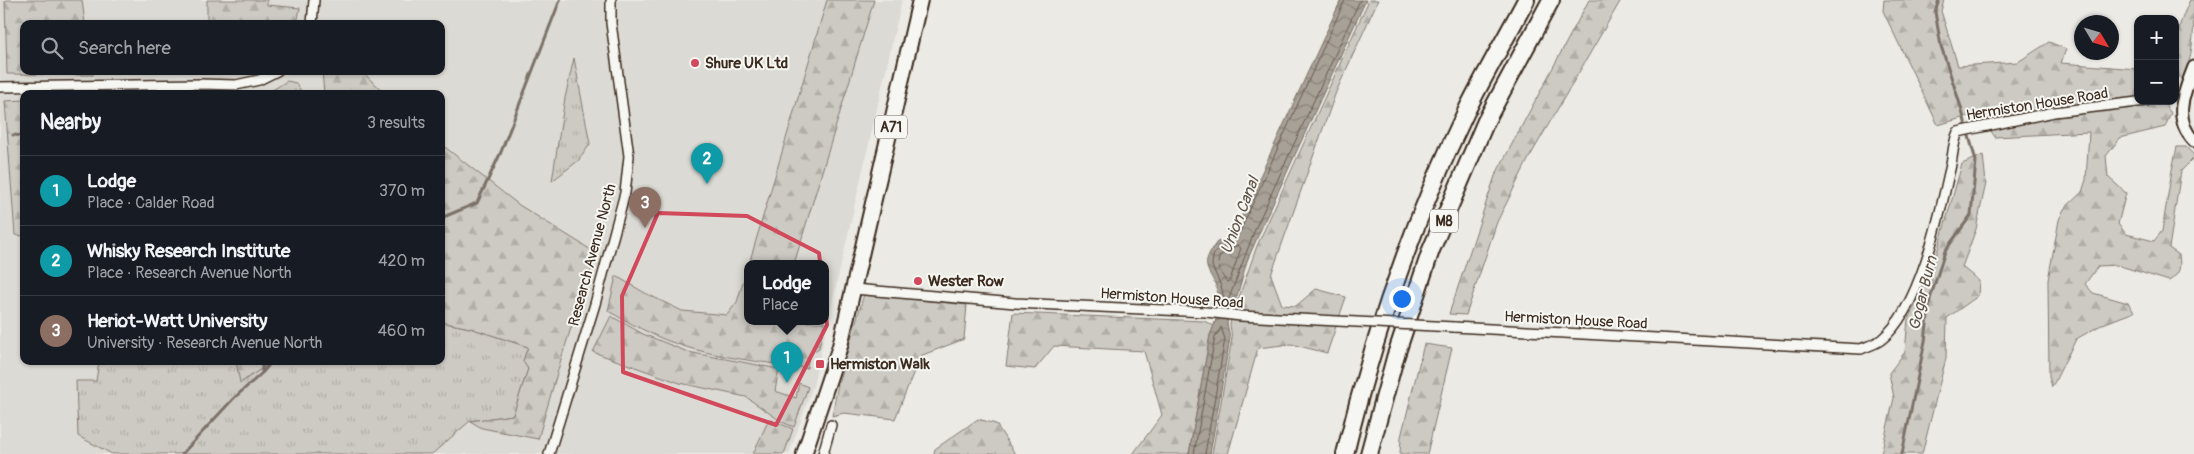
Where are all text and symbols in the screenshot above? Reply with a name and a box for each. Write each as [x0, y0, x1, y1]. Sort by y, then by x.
north arrow [2074, 15, 2119, 60]
map controls [2134, 15, 2179, 105]
button: + [2134, 15, 2179, 60]
search box [20, 20, 445, 75]
icon: search [38, 34, 66, 62]
text: Search here [78, 36, 171, 60]
place label: Shure UK Ltd [705, 54, 788, 73]
marker: Shure UK Ltd [689, 57, 701, 69]
button: − [2134, 60, 2179, 105]
street label: Hermiston House Road [1965, 84, 2109, 125]
text: Nearby [40, 109, 101, 136]
text: 3 results [367, 113, 425, 133]
road number: A71 [875, 115, 907, 138]
pin: 2 [691, 143, 723, 184]
text: Lodge [87, 169, 136, 193]
water label: Union Canal [1216, 172, 1264, 257]
text: 1 [53, 181, 59, 201]
text: 370 m [379, 181, 425, 201]
street label: Research Avenue North [564, 182, 621, 328]
pin: 3 [629, 187, 661, 228]
text: Place · Calder Road [87, 193, 215, 213]
road number: M8 [1430, 210, 1458, 232]
text: Whisky Research Institute [87, 239, 290, 263]
text: 2 [52, 251, 60, 271]
text: 420 m [378, 251, 425, 271]
water label: Gogar Burn [1904, 253, 1942, 332]
popup [744, 260, 829, 325]
text: Place · Research Avenue North [87, 263, 291, 283]
text: Lodge [762, 271, 811, 295]
place label: Wester Row [928, 272, 1005, 291]
marker: Wester Row [912, 275, 924, 287]
street label: Hermiston House Road [1100, 284, 1244, 313]
your location [1389, 286, 1415, 312]
text: Place [762, 295, 798, 315]
street label: Hermiston House Road [1504, 307, 1648, 334]
text: Heriot-Watt University [87, 309, 267, 333]
text: 3 [52, 321, 60, 341]
text: 460 m [378, 321, 425, 341]
text: University · Research Avenue North [87, 333, 322, 353]
pin: 1 [771, 342, 803, 383]
place label: Hermiston Walk [830, 355, 930, 374]
marker: Hermiston Walk [814, 358, 826, 370]

